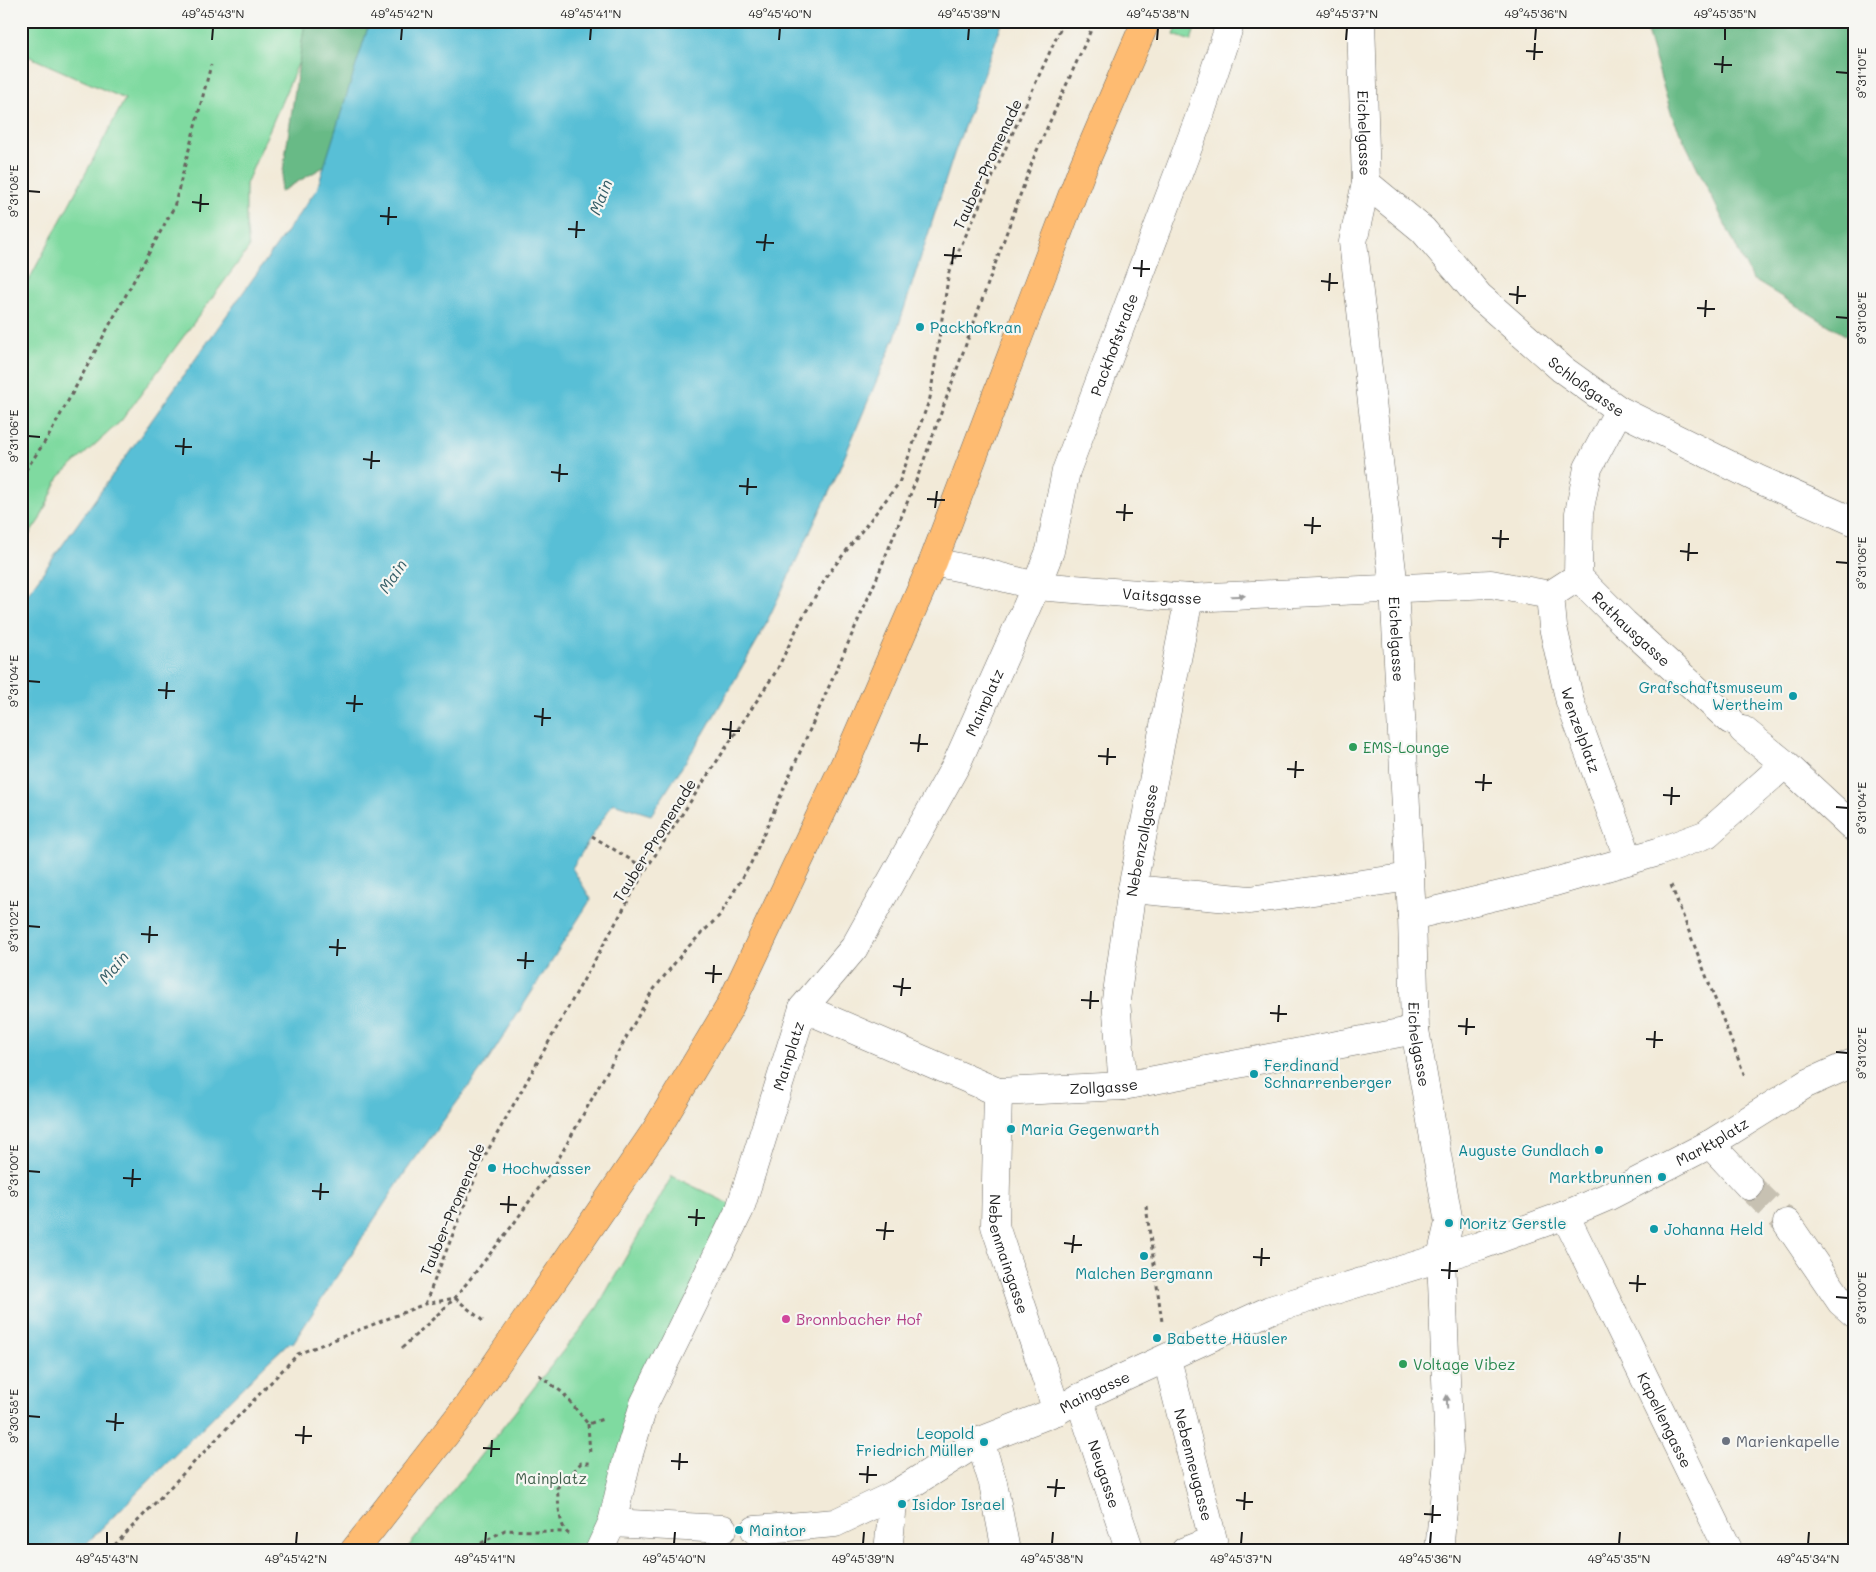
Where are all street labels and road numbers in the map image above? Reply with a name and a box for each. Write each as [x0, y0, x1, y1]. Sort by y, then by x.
street label: Eichelgasse [1353, 90, 1376, 176]
street label: Tauber-Promenade [948, 95, 1026, 233]
street label: Packhofstraße [1085, 290, 1142, 399]
street label: Schloßgasse [1544, 352, 1628, 421]
street label: Vaitsgasse [1121, 583, 1202, 608]
street label: Rathausgasse [1588, 587, 1675, 671]
street label: Eichelgasse [1384, 596, 1409, 682]
street label: Mainplatz [960, 666, 1008, 739]
street label: Wenzelplatz [1557, 685, 1606, 775]
street label: Tauber-Promenade [608, 775, 700, 905]
street label: Nebenzollgasse [1121, 782, 1162, 898]
street label: Eichelgasse [1404, 1002, 1435, 1088]
street label: Mainplatz [768, 1019, 808, 1093]
street label: Zollgasse [1069, 1073, 1139, 1099]
street label: Marktplatz [1672, 1113, 1752, 1170]
street label: Tauber-Promenade [415, 1140, 489, 1278]
street label: Nebenmaingasse [985, 1194, 1034, 1316]
street label: Maingasse [1055, 1366, 1133, 1418]
street label: Kapellengasse [1633, 1369, 1697, 1471]
street label: Nebenneugasse [1170, 1406, 1218, 1523]
street label: Neugasse [1084, 1437, 1125, 1511]

